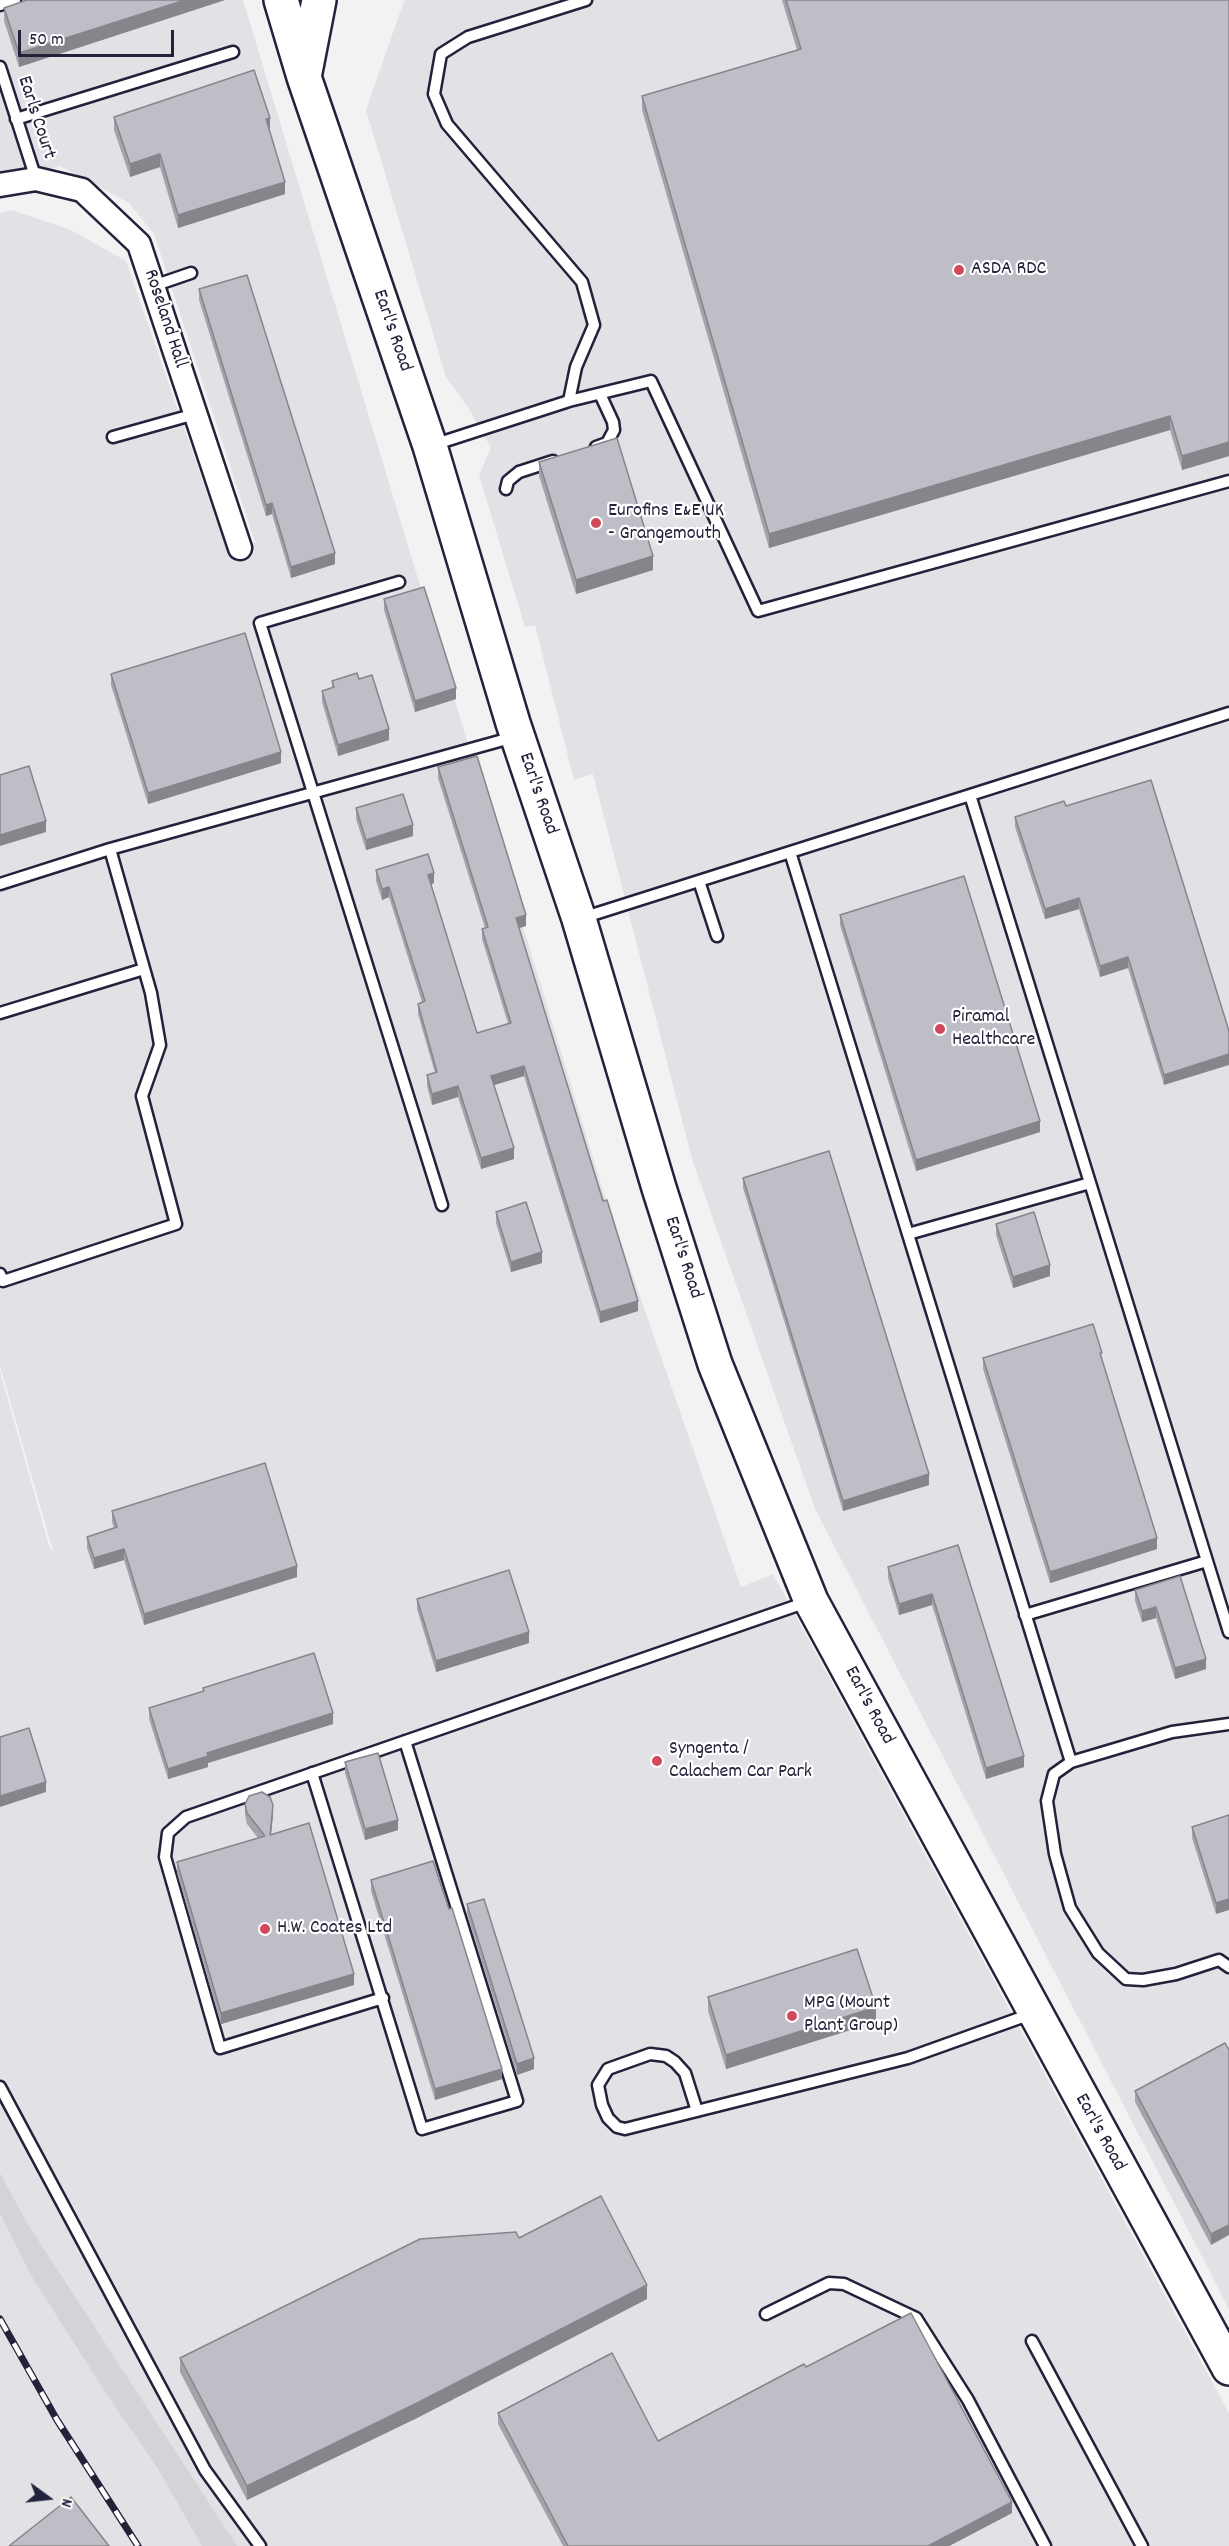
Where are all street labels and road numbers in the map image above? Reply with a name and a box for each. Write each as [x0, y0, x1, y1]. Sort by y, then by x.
street label: Earls Court [10, 73, 60, 163]
street label: Roseland Hall [137, 267, 191, 371]
street label: Earl's Road [366, 287, 416, 375]
street label: Earl's Road [512, 750, 562, 838]
street label: Earl's Road [657, 1214, 707, 1302]
street label: Earl's Road [837, 1663, 899, 1749]
street label: Earl's Road [1068, 2090, 1130, 2176]

